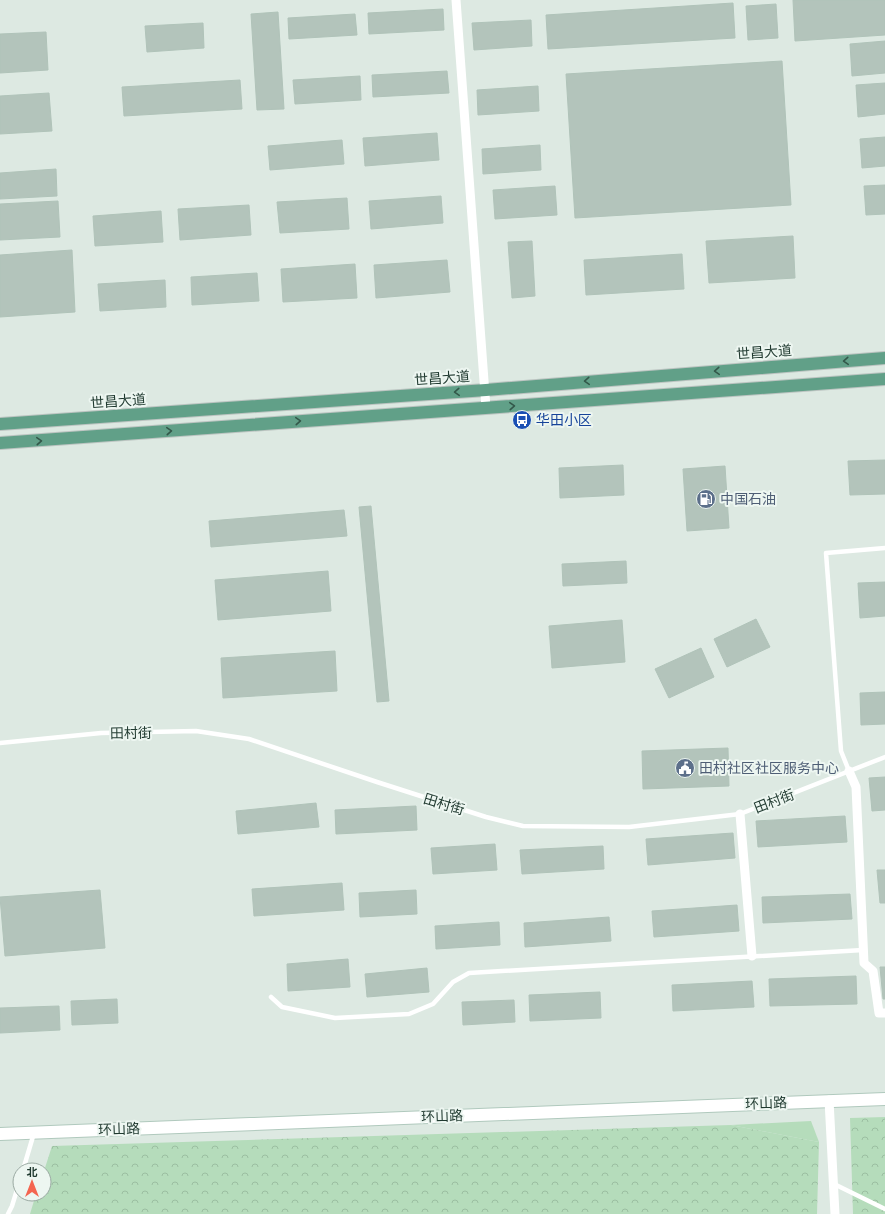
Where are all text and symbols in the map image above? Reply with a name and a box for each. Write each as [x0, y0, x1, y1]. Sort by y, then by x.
street label: 世昌大道 [736, 342, 792, 362]
one-way arrow [843, 357, 849, 366]
one-way arrow [713, 367, 720, 376]
street label: 世昌大道 [414, 368, 470, 388]
one-way arrow [584, 377, 590, 386]
one-way arrow [454, 387, 460, 396]
street label: 世昌大道 [90, 391, 146, 411]
one-way arrow [509, 402, 515, 411]
bus stop icon: 华田小区 [511, 409, 533, 431]
place label: 华田小区 [536, 412, 592, 428]
one-way arrow [295, 417, 301, 426]
one-way arrow [166, 426, 172, 435]
one-way arrow [36, 436, 42, 445]
fuel station icon: 中国石油 [695, 488, 717, 510]
place label: 中国石油 [720, 491, 776, 507]
street label: 田村街 [110, 725, 152, 741]
public building icon: 田村社区社区服务中心 [674, 757, 696, 779]
place label: 田村社区社区服务中心 [699, 760, 839, 776]
street label: 田村街 [752, 786, 796, 816]
street label: 田村街 [422, 790, 466, 818]
street label: 环山路 [745, 1094, 787, 1112]
street label: 环山路 [421, 1107, 463, 1125]
street label: 环山路 [98, 1120, 140, 1138]
north arrow [12, 1162, 52, 1202]
text: 北 [27, 1166, 38, 1178]

